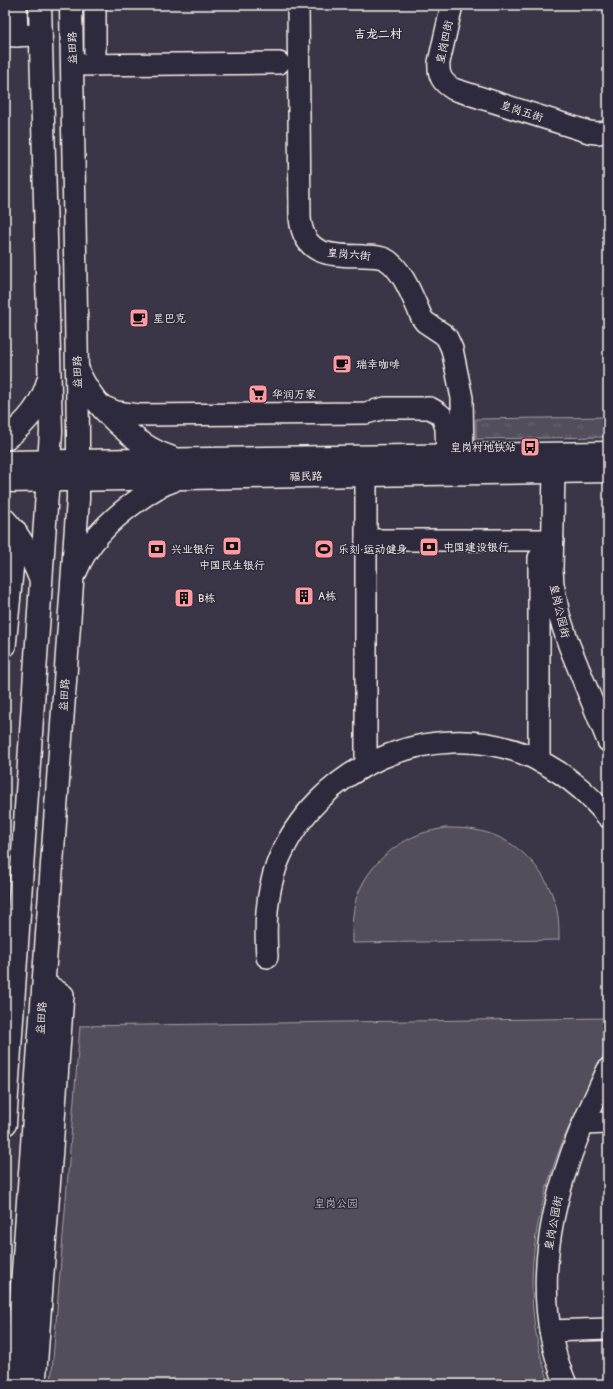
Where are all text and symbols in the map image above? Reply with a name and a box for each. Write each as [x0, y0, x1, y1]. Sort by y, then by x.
street label: 皇岗四街 [434, 18, 456, 65]
district label: 吉龙二村 [354, 27, 402, 42]
street label: 益田路 [66, 31, 79, 65]
street label: 皇岗五街 [499, 98, 546, 125]
street label: 皇岗六街 [326, 246, 372, 263]
cafe icon: 星巴克 [128, 307, 150, 329]
place label: 星巴克 [153, 312, 186, 325]
cafe icon: 瑞幸咖啡 [331, 353, 353, 375]
street label: 益田路 [71, 355, 84, 389]
place label: 瑞幸咖啡 [356, 358, 400, 371]
supermarket icon: 华润万家 [247, 383, 269, 405]
place label: 华润万家 [272, 388, 316, 401]
bus stop icon: 皇岗村地铁站 [519, 436, 541, 458]
place label: 皇岗村地铁站 [450, 441, 516, 454]
street label: 福民路 [289, 470, 323, 483]
bank icon: 中国民生银行 [221, 535, 243, 557]
bank icon: 中国建设银行 [418, 536, 440, 558]
bank icon: 兴业银行 [146, 538, 168, 560]
sports icon: 乐刻·运动健身 [313, 538, 335, 560]
place label: 中国建设银行 [443, 541, 509, 554]
place label: 兴业银行 [171, 543, 215, 556]
place label: 乐刻·运动健身 [338, 543, 408, 556]
place label: 中国民生银行 [199, 559, 265, 572]
street label: 皇岗公园街 [547, 583, 572, 640]
building icon: A栋 [293, 585, 315, 607]
building icon: B栋 [173, 587, 195, 609]
place label: A栋 [318, 590, 336, 603]
place label: B栋 [198, 592, 215, 605]
street label: 益田路 [57, 678, 72, 712]
street label: 益田路 [34, 1001, 49, 1035]
street label: 皇岗公园街 [542, 1194, 565, 1251]
park label: 皇岗公园 [314, 1197, 358, 1210]

